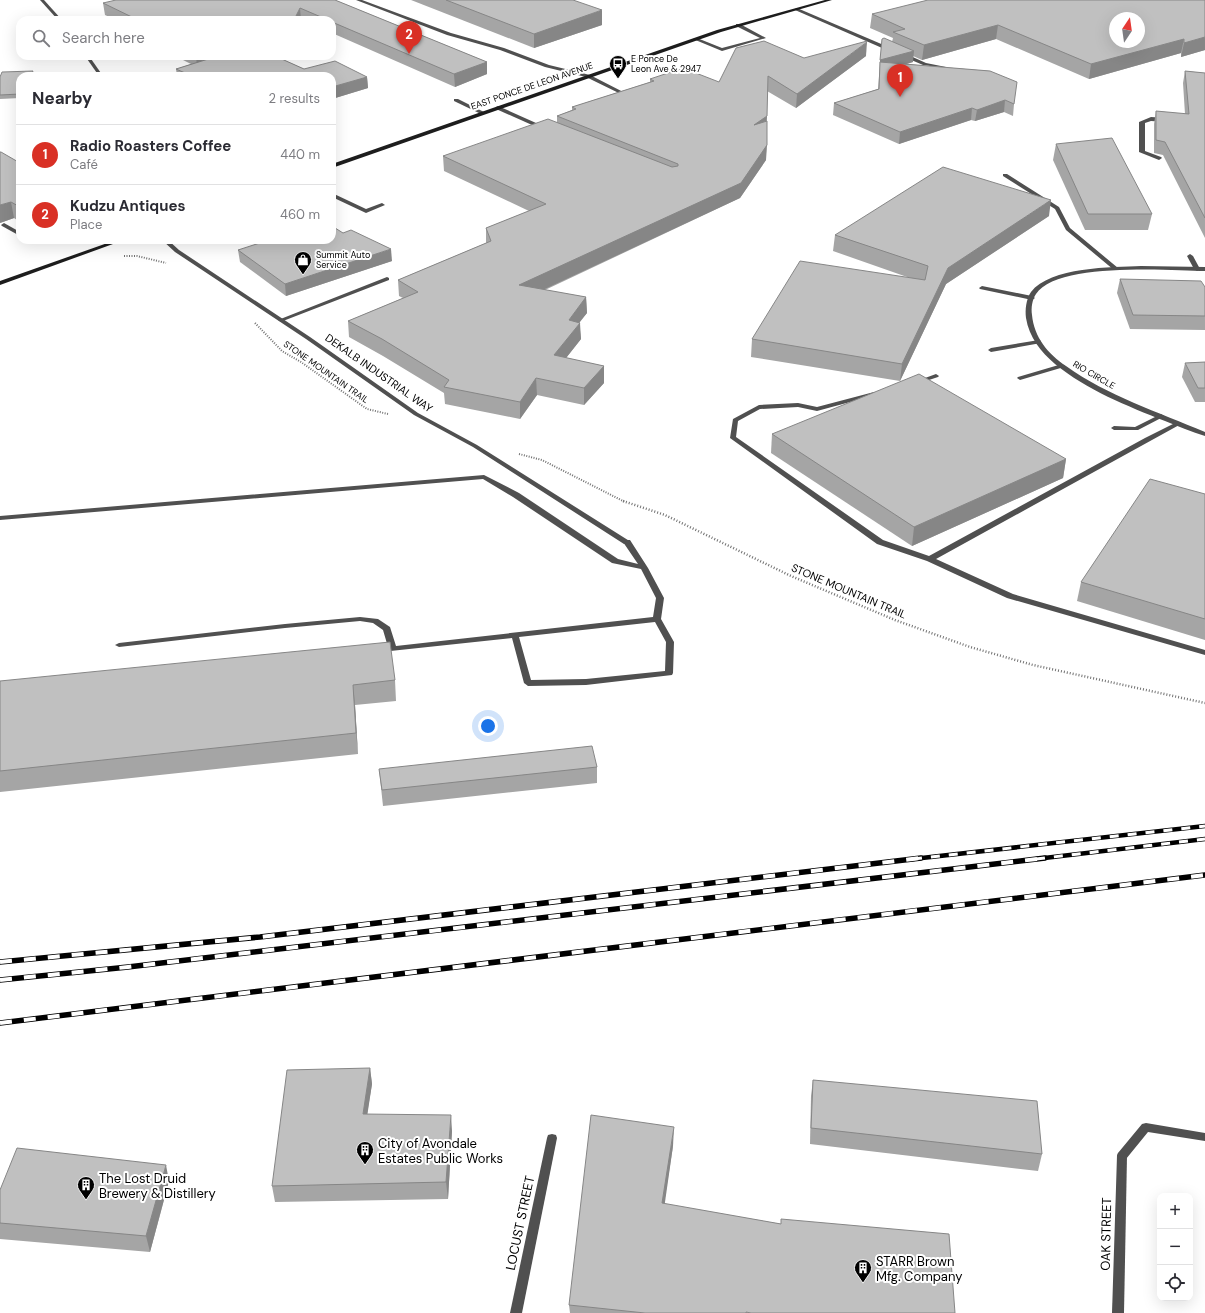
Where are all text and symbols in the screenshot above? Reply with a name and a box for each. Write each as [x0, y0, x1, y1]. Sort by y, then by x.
north arrow [1109, 12, 1145, 48]
search box [16, 16, 336, 60]
pin: 2 [396, 21, 422, 54]
icon: search [30, 27, 52, 49]
text: Search here [62, 28, 145, 48]
place label: E Ponce De Leon Ave & 2947 [631, 53, 701, 75]
bus stop icon: E Ponce De Leon Ave & 2947 [608, 54, 628, 79]
street label: EAST PONCE DE LEON AVENUE [469, 59, 595, 113]
pin: 1 [887, 64, 913, 97]
text: Nearby [32, 87, 92, 109]
text: 2 results [269, 90, 320, 107]
text: Radio Roasters Coffee [70, 136, 231, 156]
text: 1 [43, 146, 47, 163]
text: 440 m [280, 146, 320, 163]
text: Café [70, 156, 98, 173]
text: Kudzu Antiques [70, 196, 185, 216]
text: 2 [41, 206, 49, 223]
text: 460 m [280, 206, 320, 223]
text: Place [70, 216, 102, 233]
place label: Summit Auto Service [316, 249, 370, 271]
shop icon: Summit Auto Service [293, 250, 313, 275]
street label: DEKALB INDUSTRIAL WAY [323, 331, 436, 416]
street label: STONE MOUNTAIN TRAIL [281, 338, 371, 406]
street label: RIO CIRCLE [1071, 358, 1117, 392]
street label: STONE MOUNTAIN TRAIL [789, 560, 909, 622]
your location [478, 716, 498, 736]
place label: City of Avondale Estates Public Works [378, 1135, 503, 1167]
building icon: City of Avondale Estates Public Works [355, 1140, 375, 1165]
place label: The Lost Druid Brewery & Distillery [99, 1170, 216, 1202]
street label: LOCUST STREET [502, 1174, 538, 1272]
building icon: The Lost Druid Brewery & Distillery [76, 1175, 96, 1200]
map controls [1157, 1193, 1193, 1301]
button: + [1157, 1193, 1193, 1229]
street label: OAK STREET [1097, 1197, 1115, 1271]
button: − [1157, 1229, 1193, 1265]
place label: STARR Brown Mfg. Company [876, 1253, 962, 1285]
building icon: STARR Brown Mfg. Company [853, 1258, 873, 1283]
button: locate [1157, 1265, 1193, 1301]

